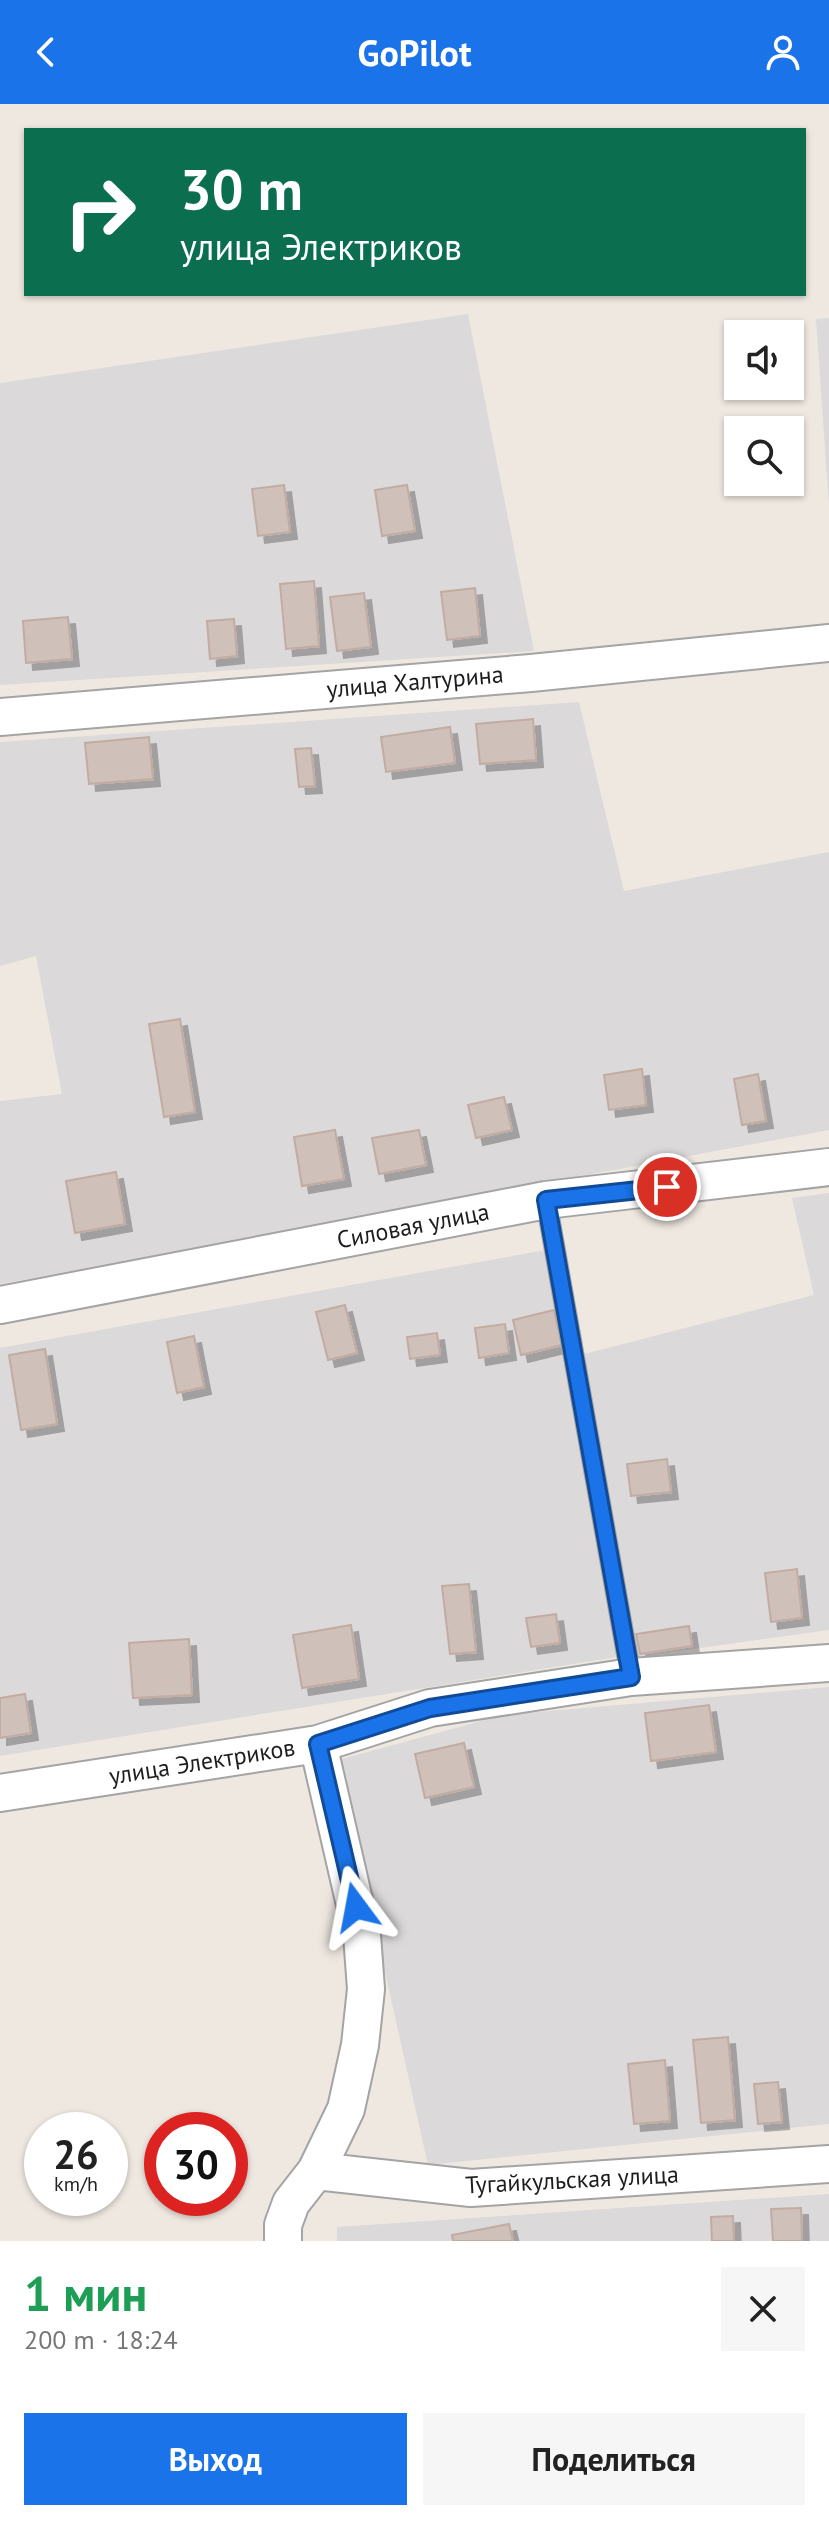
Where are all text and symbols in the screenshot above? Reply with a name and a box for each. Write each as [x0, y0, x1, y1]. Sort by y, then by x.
text: GoPilot [357, 29, 472, 76]
icon: back [24, 30, 68, 74]
icon: person [761, 30, 805, 74]
text: 30 m [180, 153, 303, 225]
icon: right [48, 160, 152, 264]
text: улица Электриков [180, 223, 462, 270]
map controls [724, 320, 804, 496]
button: sound [724, 320, 804, 400]
button: search [724, 416, 804, 496]
street label: улица Халтурина [325, 658, 505, 705]
pin [633, 1153, 701, 1221]
icon: arrive [645, 1165, 689, 1209]
street label: Силовая улица [334, 1196, 492, 1255]
street label: улица Электриков [107, 1731, 297, 1792]
position arrow [314, 1865, 398, 1949]
speed limit sign: 30 [144, 2112, 248, 2216]
text: 26 [53, 2128, 99, 2180]
street label: Тугайкульская улица [464, 2158, 679, 2201]
text: km/h [54, 2171, 98, 2197]
text: 1 мин [24, 2262, 147, 2324]
button: close [721, 2267, 805, 2351]
text: 200 m · 18:24 [24, 2323, 178, 2356]
button: Выход [24, 2413, 407, 2505]
button: Поделиться [423, 2413, 805, 2505]

